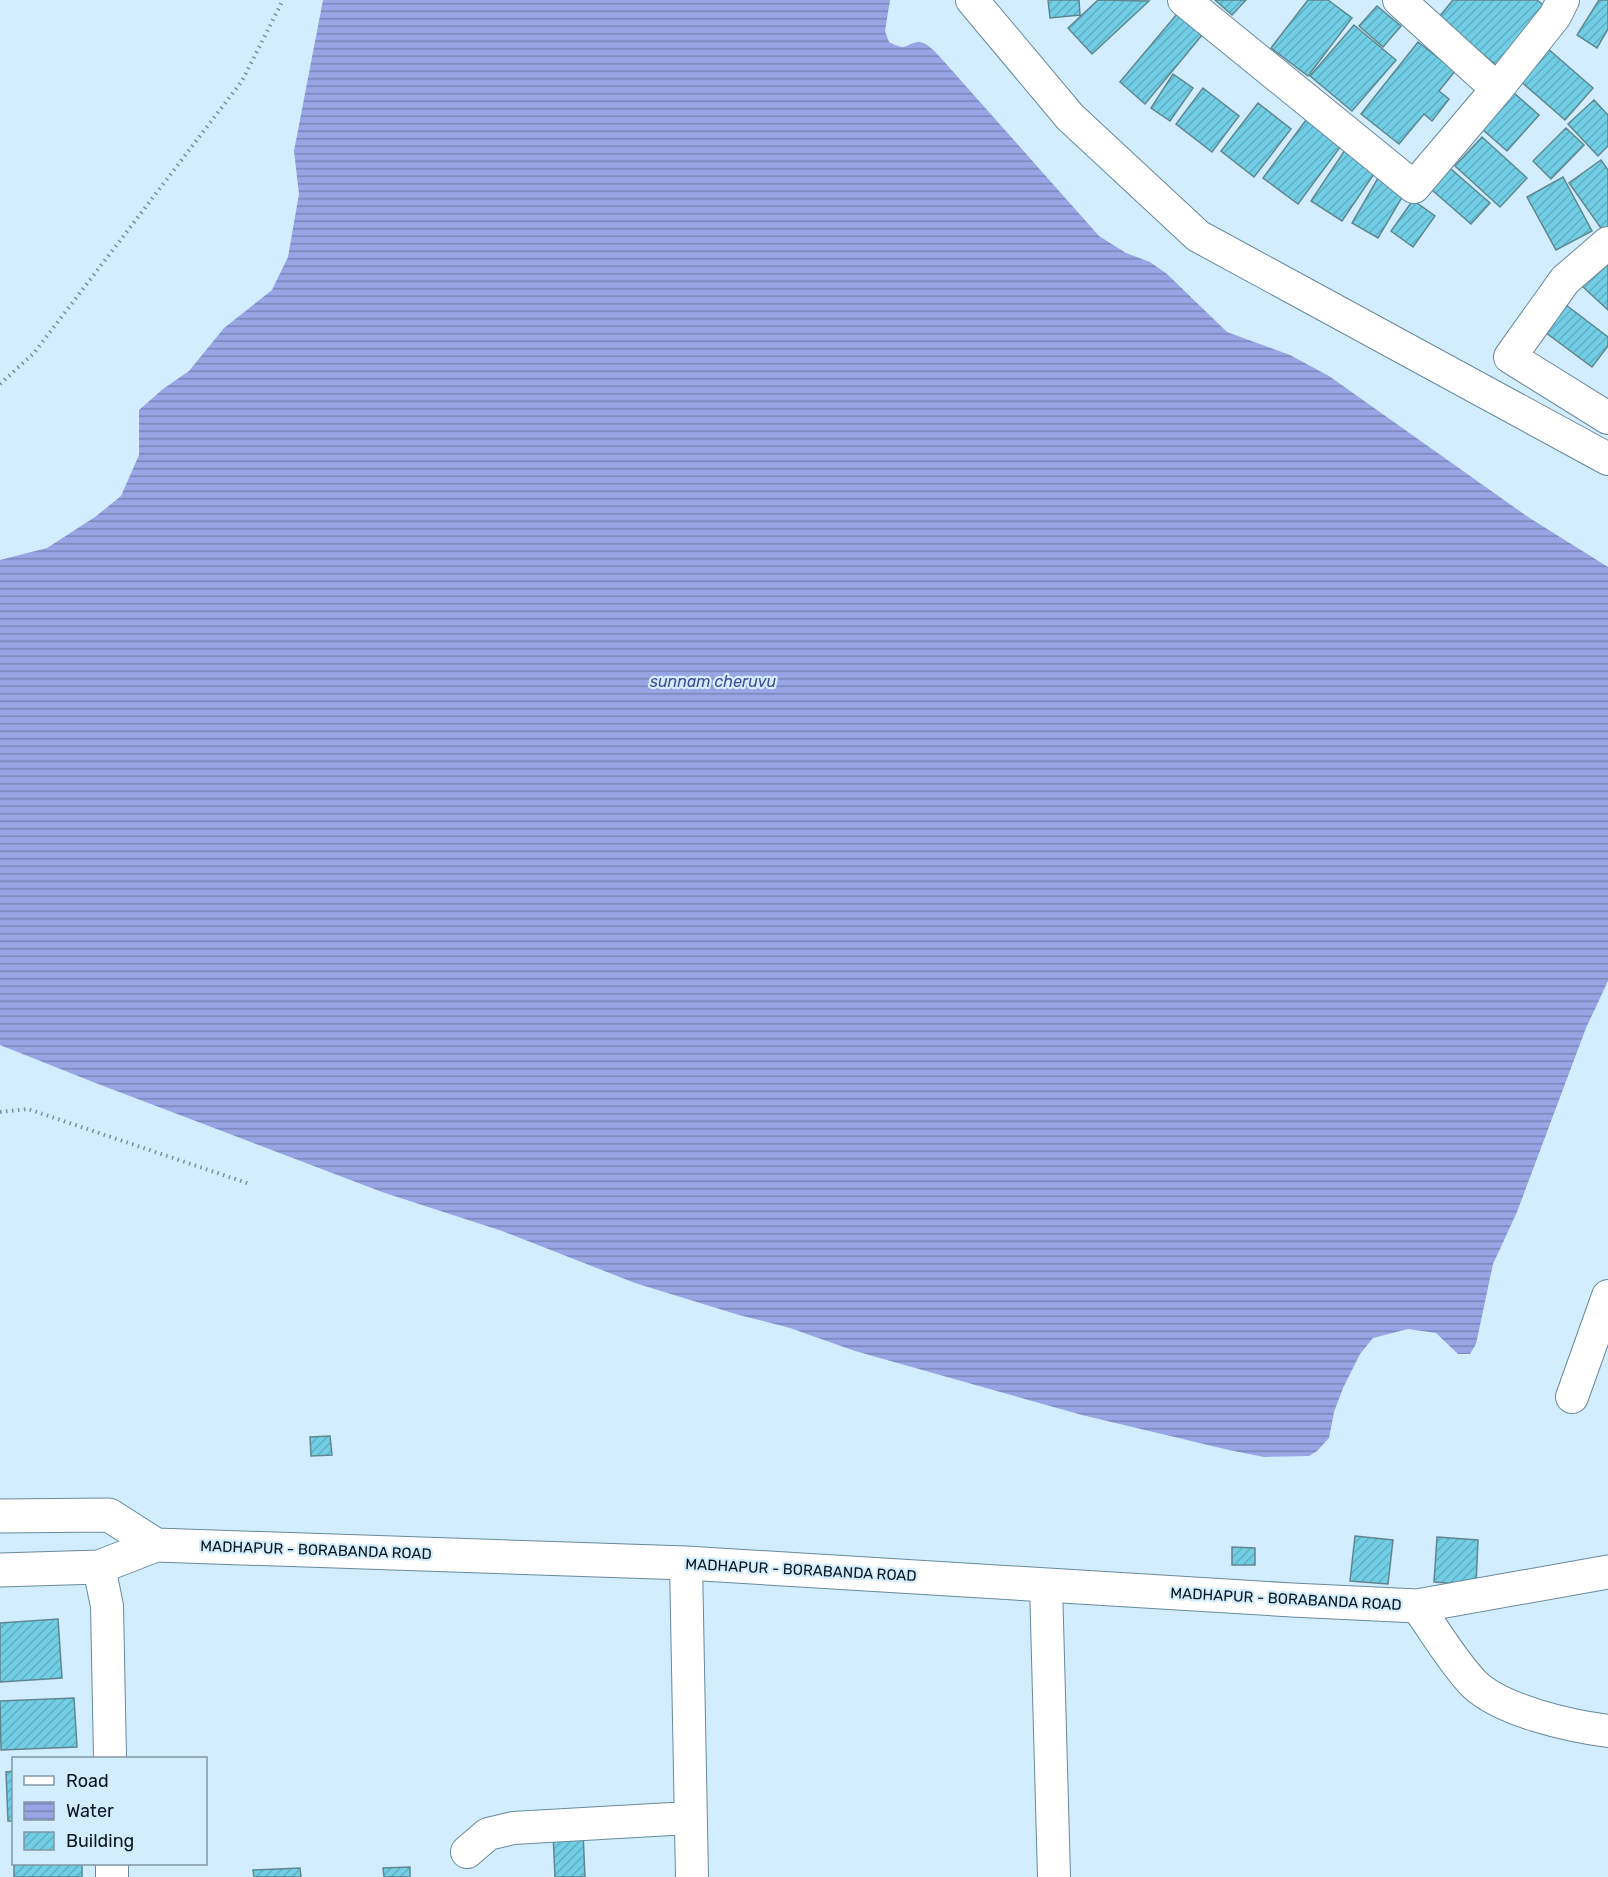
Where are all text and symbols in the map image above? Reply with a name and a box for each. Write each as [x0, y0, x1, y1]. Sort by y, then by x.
water label: sunnam cheruvu [650, 672, 777, 691]
street label: MADHAPUR - BORABANDA ROAD [200, 1537, 432, 1563]
street label: MADHAPUR - BORABANDA ROAD [685, 1555, 917, 1585]
street label: MADHAPUR - BORABANDA ROAD [1170, 1584, 1402, 1614]
legend [12, 1757, 207, 1865]
text: Road [66, 1770, 109, 1792]
text: Water [66, 1800, 114, 1822]
text: Building [66, 1830, 134, 1852]

